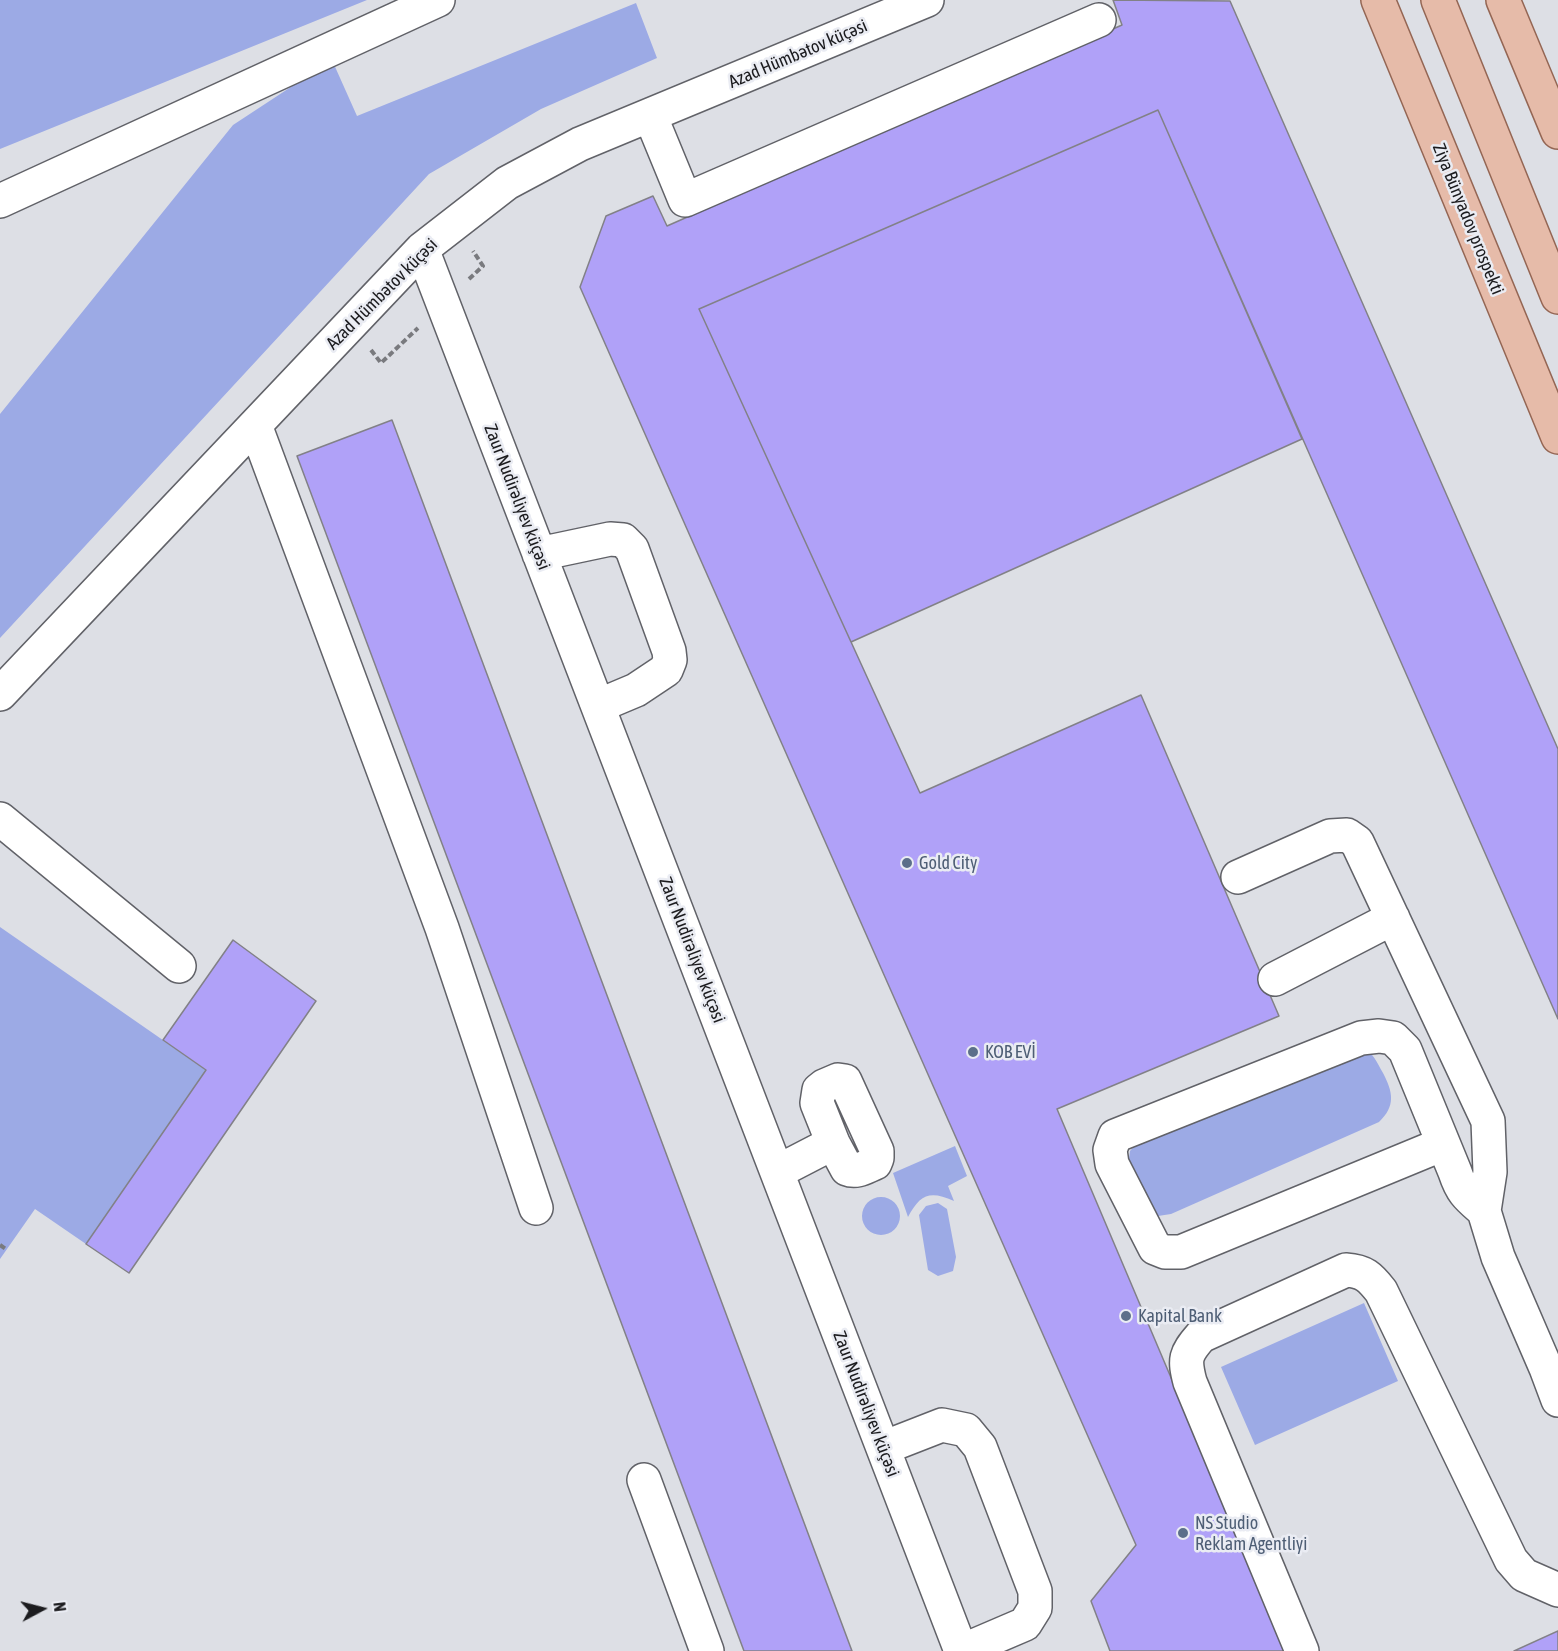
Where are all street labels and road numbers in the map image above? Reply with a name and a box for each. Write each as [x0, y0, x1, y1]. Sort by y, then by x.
street label: Azad Hümbətov küçəsi [725, 15, 871, 93]
street label: Ziya Bünyadov prospekti [1428, 140, 1508, 298]
street label: Azad Hümbətov küçəsi [322, 234, 442, 354]
street label: Zaur Nudirəliyev küçəsi [479, 421, 555, 573]
street label: Zaur Nudirəliyev küçəsi [654, 874, 730, 1026]
street label: Zaur Nudirəliyev küçəsi [828, 1328, 904, 1480]

